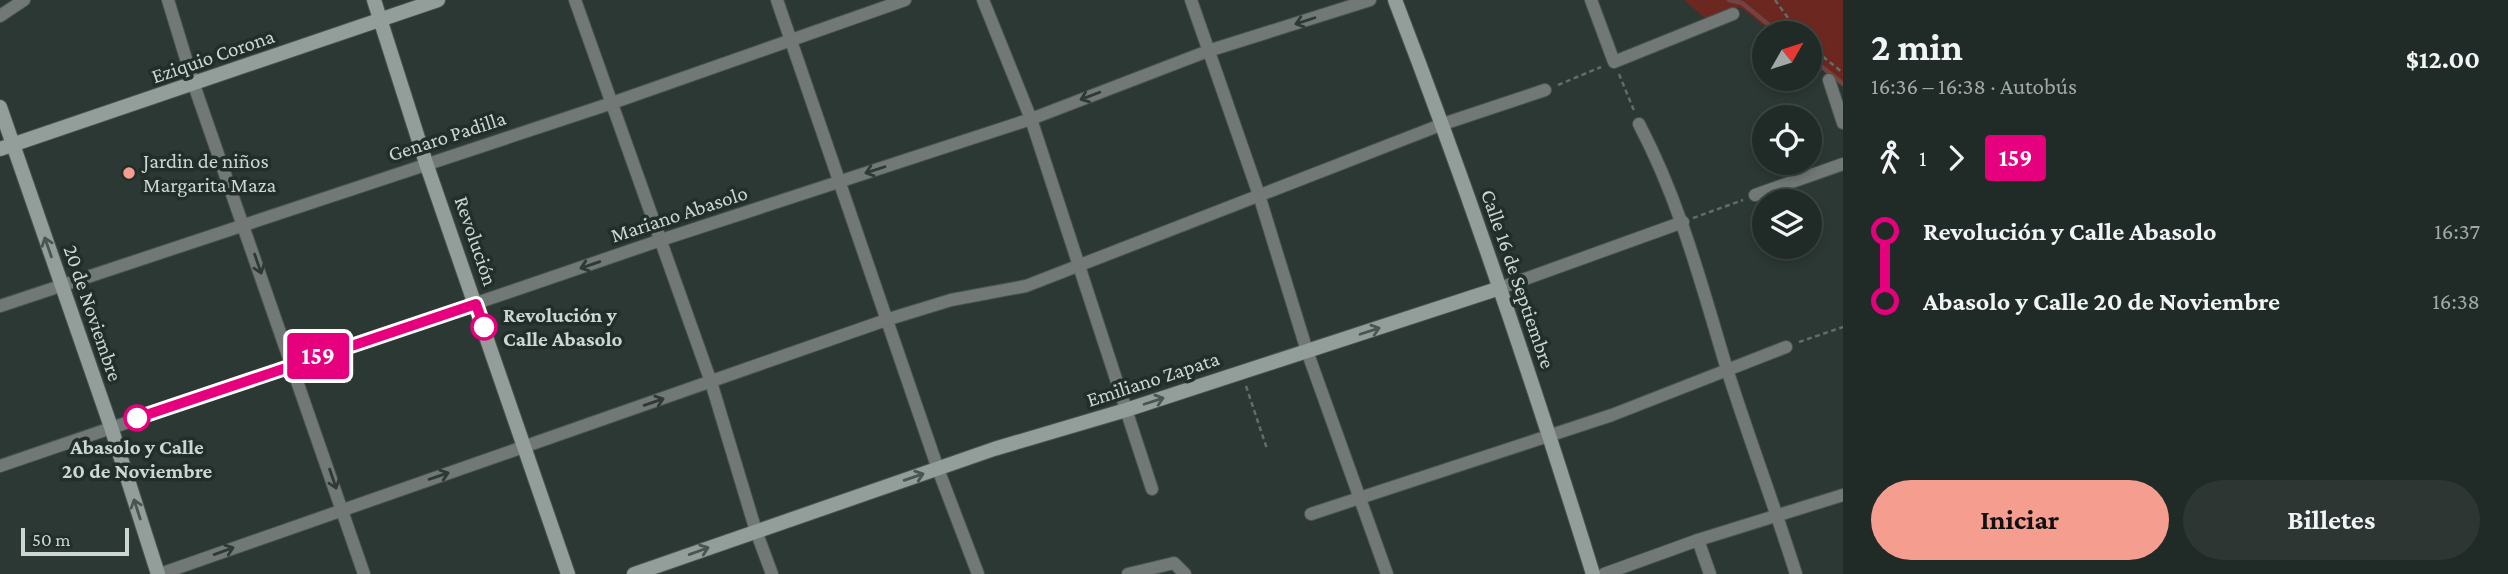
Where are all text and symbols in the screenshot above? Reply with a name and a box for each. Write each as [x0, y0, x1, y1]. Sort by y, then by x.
one-way arrow [1294, 15, 1316, 28]
north arrow [1752, 21, 1822, 91]
map controls [1752, 21, 1822, 259]
street label: Eziquio Corona [148, 24, 278, 88]
text: 2 min [1871, 26, 1963, 68]
text: $12.00 [2406, 45, 2480, 74]
text: 16:36 – 16:38 · Autobús [1871, 73, 2077, 99]
one-way arrow [1080, 91, 1102, 104]
button: locate [1752, 105, 1822, 175]
street label: Genaro Padilla [385, 106, 509, 166]
icon: walk [1871, 139, 1909, 177]
icon: forward [1937, 139, 1975, 177]
text: 159 [1999, 144, 2032, 171]
text: 1 [1919, 145, 1927, 171]
place label: Jardin de niños Margarita Maza [141, 149, 277, 197]
one-way arrow [865, 164, 887, 177]
marker: Jardin de niños Margarita Maza [121, 165, 137, 181]
street label: Mariano Abasolo [608, 181, 750, 247]
street label: Calle 16 de Septiembre [1476, 186, 1560, 372]
button: layers [1752, 189, 1822, 259]
street label: Revolución [450, 193, 502, 289]
text: Revolución y Calle Abasolo [1923, 217, 2217, 246]
text: 16:37 [2434, 218, 2480, 244]
one-way arrow [41, 237, 53, 259]
street label: 20 de Noviembre [58, 242, 128, 384]
one-way arrow [253, 253, 265, 275]
one-way arrow [579, 260, 601, 272]
text: Abasolo y Calle 20 de Noviembre [1923, 287, 2280, 316]
text: 16:38 [2432, 288, 2480, 314]
place label: Revolución y Calle Abasolo [503, 303, 623, 351]
marker: Revolución y Calle Abasolo [471, 314, 497, 340]
one-way arrow [1359, 323, 1381, 336]
line badge: 159 [278, 333, 358, 379]
text: 159 [301, 342, 335, 369]
street label: Emiliano Zapata [1084, 346, 1223, 412]
one-way arrow [1143, 394, 1165, 407]
one-way arrow [643, 395, 665, 407]
marker: Abasolo y Calle 20 de Noviembre [124, 405, 150, 431]
place label: Abasolo y Calle 20 de Noviembre [62, 435, 213, 483]
one-way arrow [328, 468, 340, 490]
one-way arrow [428, 469, 450, 482]
one-way arrow [902, 470, 924, 482]
button: Iniciar [1871, 480, 2169, 560]
button: Billetes [2183, 480, 2480, 560]
one-way arrow [130, 498, 143, 520]
scale bar [21, 525, 130, 557]
text: 50 m [32, 529, 71, 550]
one-way arrow [213, 544, 235, 556]
one-way arrow [687, 544, 709, 556]

